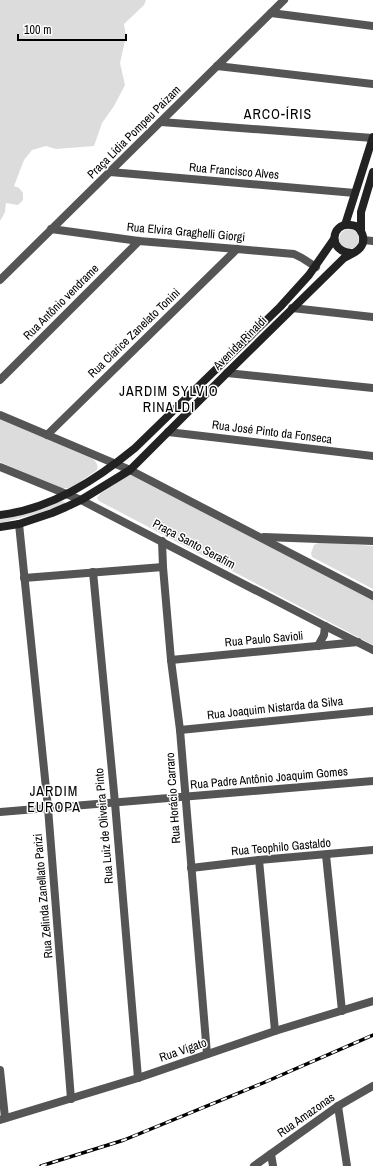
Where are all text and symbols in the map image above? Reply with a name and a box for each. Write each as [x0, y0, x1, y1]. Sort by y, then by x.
scale bar [18, 16, 126, 42]
text: 100 m [24, 22, 51, 38]
street label: Praça Lídia Pompeu Paizam [84, 82, 184, 182]
district label: ARCO-ÍRIS [243, 105, 312, 123]
street label: Rua Francisco Alves [188, 159, 280, 183]
street label: Rua Elvira Graghelli Giorgi [126, 219, 246, 245]
street label: Rua Antônio vendrame [20, 261, 102, 343]
street label: Rua Clarice Zanelato Tonini [84, 285, 184, 381]
street label: Avenida Rinaldi [209, 313, 270, 374]
district label: JARDIM SYLVIO RINALDI [119, 382, 219, 416]
street label: Rua José Pinto da Fonseca [211, 417, 334, 447]
street label: Praça Santo Serafim [150, 515, 238, 573]
street label: Rua Paulo Savioli [224, 628, 304, 650]
street label: Rua Joaquim Nistarda da Silva [206, 693, 344, 723]
street label: Rua Horácio Carraro [162, 752, 184, 844]
street label: Rua Padre Antônio Joaquim Gomes [190, 763, 349, 793]
street label: Rua Luiz de Oliveira Pinto [91, 768, 117, 884]
district label: JARDIM EUROPA [27, 782, 81, 816]
street label: Rua Zelinda Zanellato Parizi [30, 833, 56, 959]
street label: Rua Teophilo Gastaldo [231, 835, 331, 859]
street label: Rua Vigato [157, 1034, 209, 1066]
street label: Rua Amazonas [274, 1089, 338, 1141]

